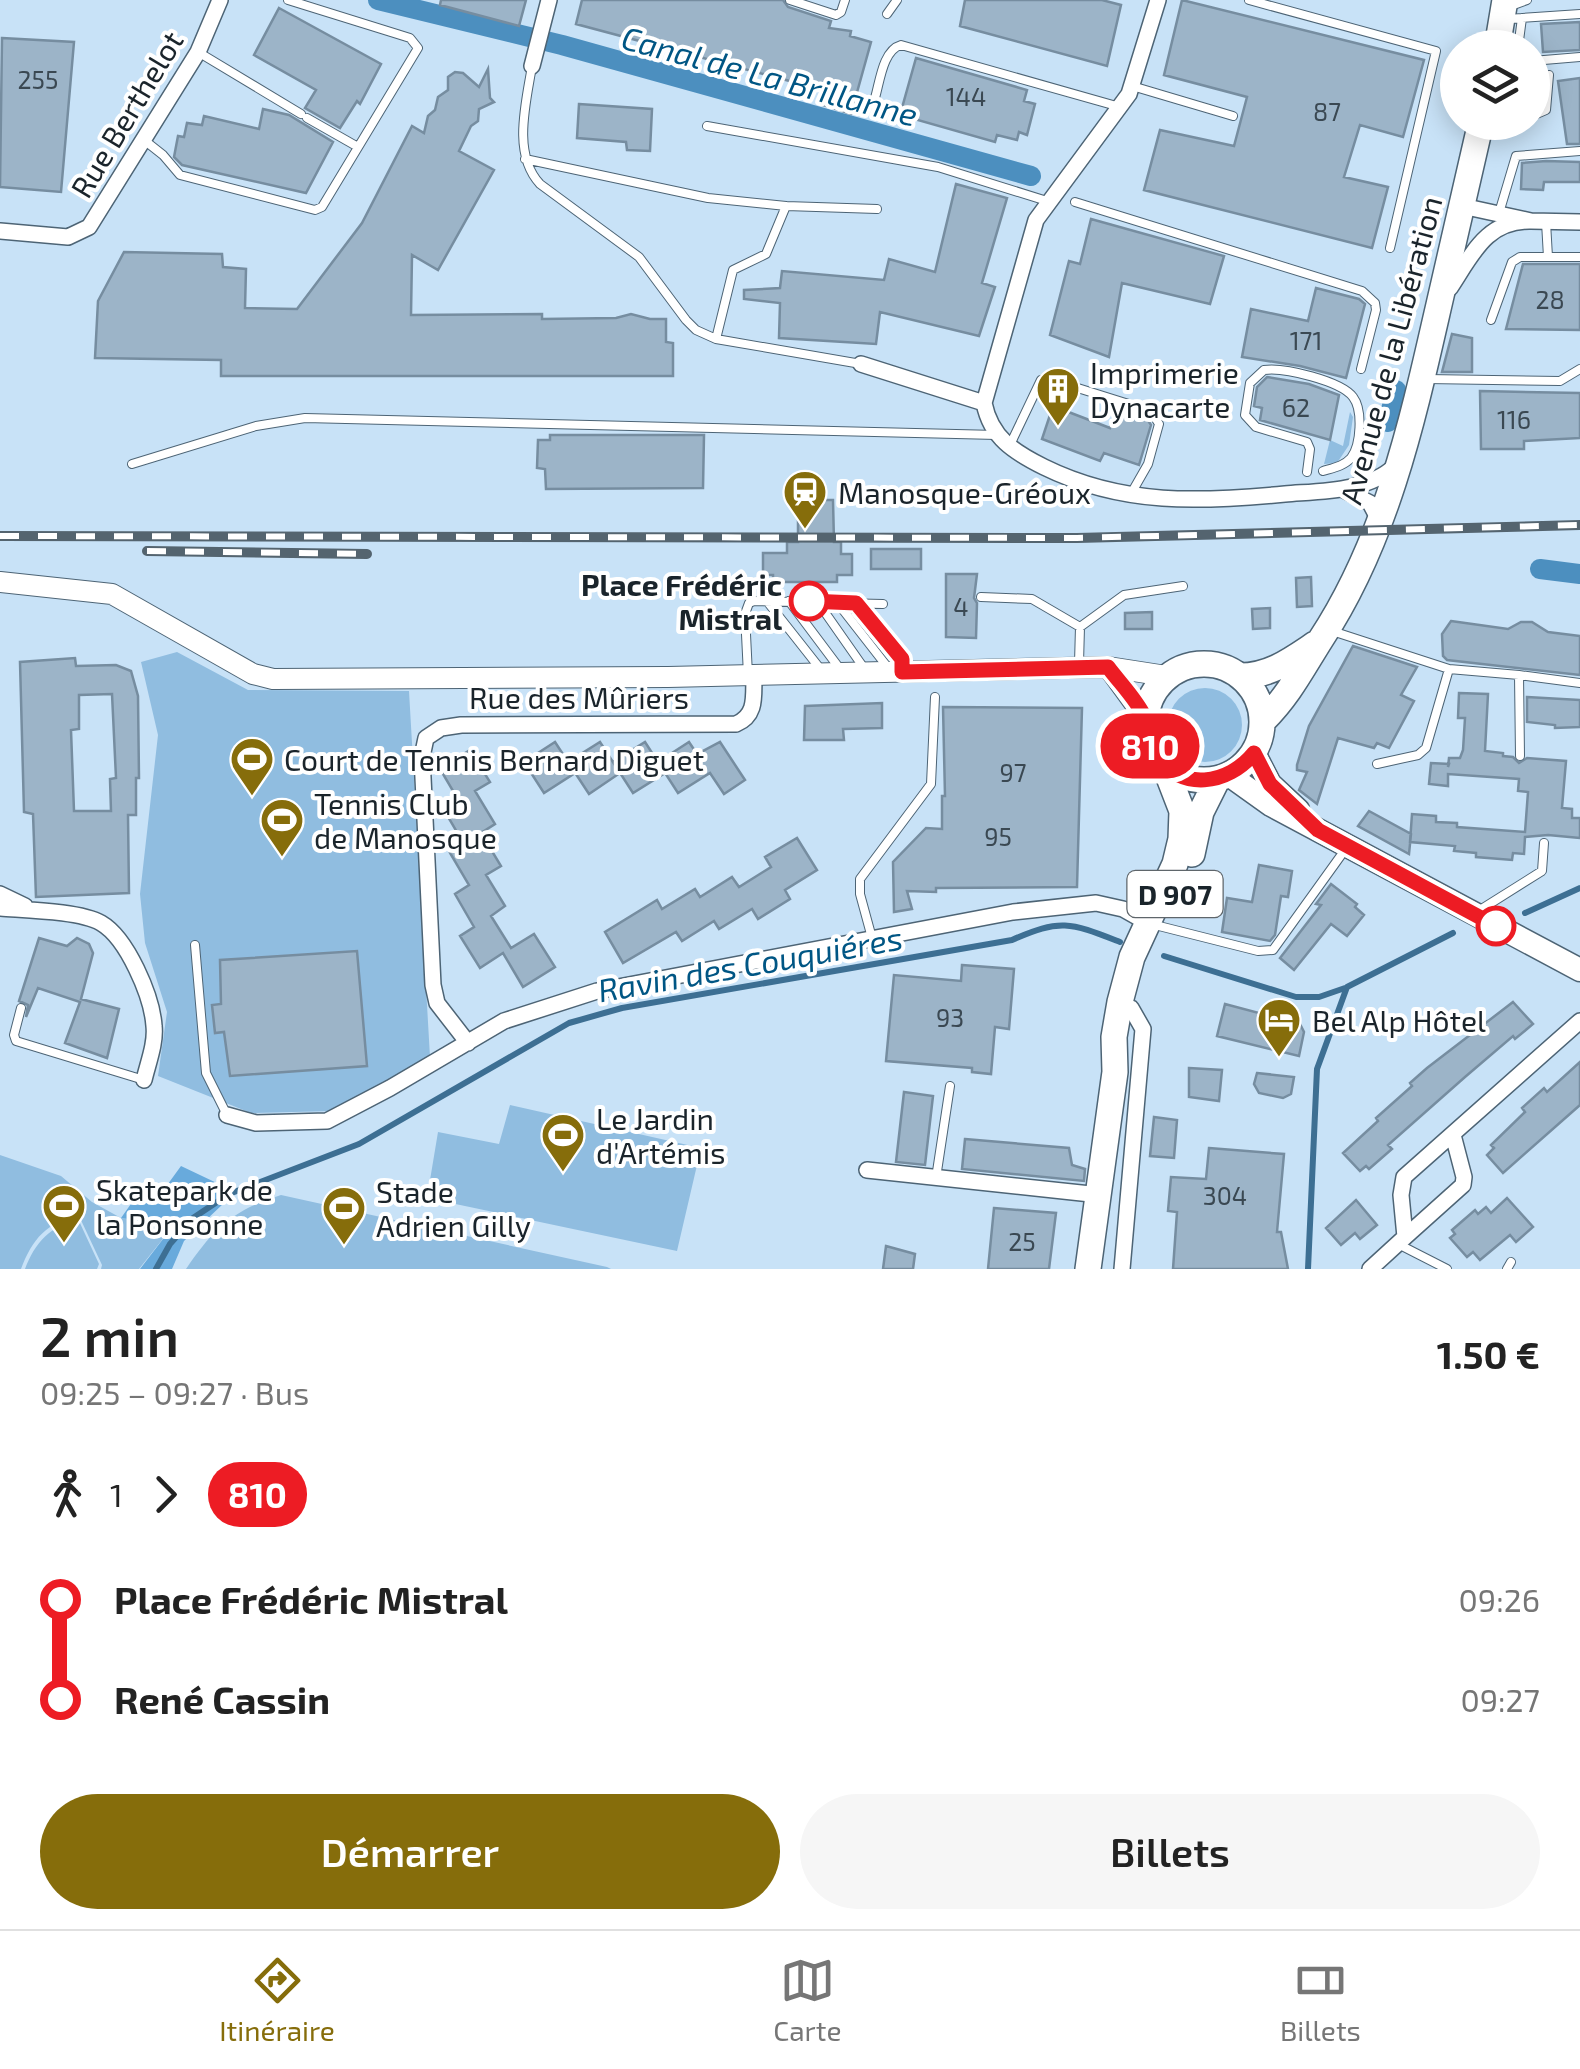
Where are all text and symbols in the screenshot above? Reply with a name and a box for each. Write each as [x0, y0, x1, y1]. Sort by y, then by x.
water label: Canal de La Brillanne [618, 17, 922, 133]
street label: Rue Berthelot [62, 24, 190, 204]
map controls [1440, 30, 1550, 140]
button: layers [1440, 30, 1550, 140]
house number: 255 [18, 64, 58, 94]
house number: 144 [946, 81, 986, 111]
house number: 87 [1313, 96, 1341, 126]
street label: Avenue de la Libération [1332, 192, 1448, 508]
house number: 28 [1535, 284, 1565, 314]
house number: 171 [1290, 325, 1322, 355]
place label: Imprimerie Dynacarte [1090, 354, 1239, 424]
building icon: Imprimerie Dynacarte [1035, 366, 1081, 427]
house number: 62 [1282, 392, 1310, 422]
house number: 116 [1497, 404, 1531, 434]
station icon: Manosque-Gréoux [782, 469, 828, 530]
place label: Manosque-Gréoux [838, 474, 1091, 510]
place label: Place Frédéric Mistral [581, 566, 782, 636]
marker: Place Frédéric Mistral [790, 582, 828, 620]
house number: 4 [953, 591, 969, 621]
street label: Rue des Mûriers [469, 679, 689, 715]
line badge: 810 [1092, 714, 1208, 778]
text: 810 [1120, 725, 1180, 767]
sports icon: Court de Tennis Bernard Diguet [229, 736, 275, 797]
place label: Court de Tennis Bernard Diguet [284, 741, 704, 777]
house number: 97 [999, 757, 1027, 787]
place label: Tennis Club de Manosque [314, 785, 497, 855]
sports icon: Tennis Club de Manosque [259, 797, 305, 858]
house number: 95 [984, 821, 1012, 851]
road number: D 907 [1128, 871, 1222, 917]
unlabelled marker [1477, 907, 1515, 945]
water label: Ravin des Couquiéres [595, 917, 905, 1009]
hotel icon: Bel Alp Hôtel [1256, 997, 1302, 1058]
house number: 93 [936, 1002, 964, 1032]
place label: Bel Alp Hôtel [1312, 1002, 1486, 1038]
place label: Le Jardin d'Artémis [596, 1100, 726, 1170]
sports icon: Le Jardin d'Artémis [540, 1112, 586, 1173]
place label: Skatepark de la Ponsonne [96, 1171, 273, 1241]
place label: Stade Adrien Gilly [376, 1173, 531, 1243]
house number: 304 [1203, 1180, 1247, 1210]
sports icon: Skatepark de la Ponsonne [41, 1183, 87, 1244]
sports icon: Stade Adrien Gilly [321, 1185, 367, 1246]
house number: 25 [1008, 1226, 1036, 1256]
text: 2 min [40, 1302, 179, 1368]
text: 1.50 € [1437, 1331, 1540, 1377]
text: 09:25 – 09:27 · Bus [40, 1373, 309, 1411]
icon: walk [40, 1467, 95, 1522]
icon: forward [138, 1467, 193, 1522]
text: 810 [228, 1473, 287, 1515]
text: 1 [110, 1475, 123, 1513]
text: Place Frédéric Mistral [114, 1576, 508, 1622]
text: 09:26 [1459, 1580, 1540, 1618]
text: René Cassin [114, 1676, 330, 1722]
text: 09:27 [1460, 1680, 1540, 1718]
button: Démarrer [40, 1794, 780, 1909]
button: Billets [800, 1794, 1540, 1909]
tab: Itinéraire [219, 1953, 335, 2047]
tab: Carte [773, 1953, 842, 2047]
tab: Billets [1280, 1953, 1361, 2047]

